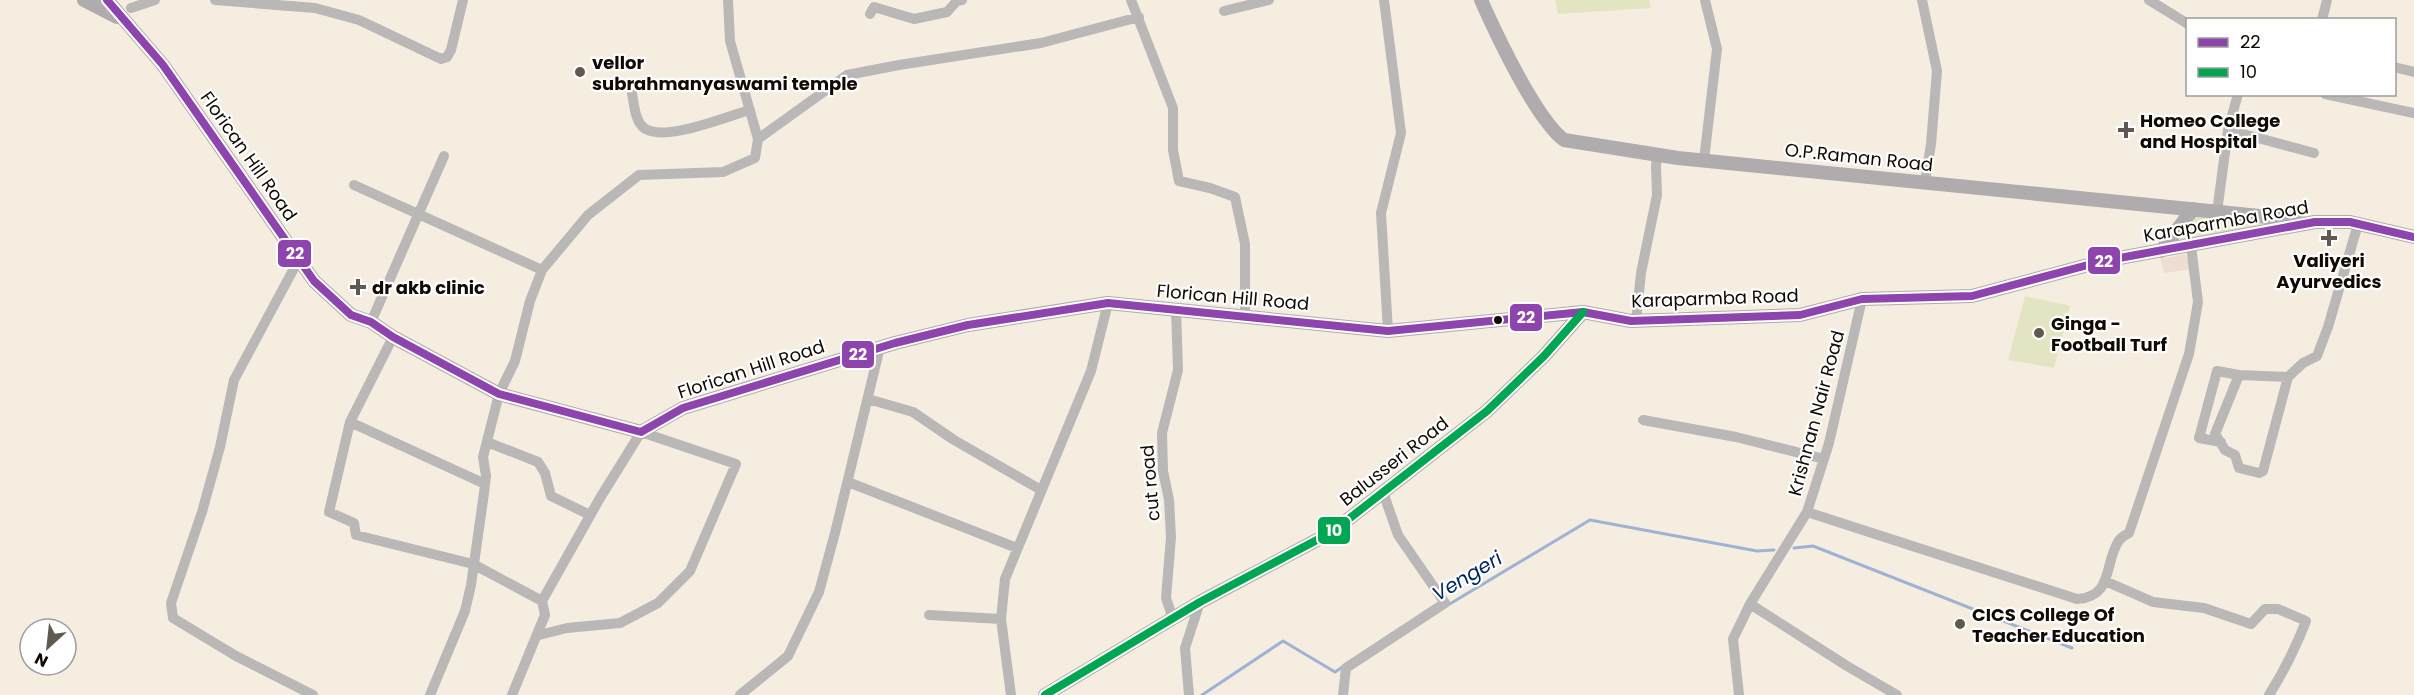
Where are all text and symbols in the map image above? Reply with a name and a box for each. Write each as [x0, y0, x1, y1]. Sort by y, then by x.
legend [2186, 18, 2396, 96]
text: 22 [2240, 29, 2261, 54]
place label: vellor subrahmanyaswami temple [592, 50, 858, 96]
text: 10 [2240, 59, 2257, 84]
marker: vellor subrahmanyaswami temple [573, 65, 587, 79]
street label: Florican Hill Road [195, 86, 303, 226]
place label: Homeo College and Hospital [2140, 108, 2280, 154]
marker: Homeo College and Hospital [2117, 121, 2135, 139]
street label: O.P.Raman Road [1784, 137, 1934, 177]
street label: Karaparmba Road [2141, 194, 2311, 248]
marker: Valiyeri Ayurvedics [2320, 229, 2338, 247]
line badge: 22 [277, 239, 312, 268]
text: 22 [286, 242, 304, 265]
line badge: 22 [2087, 246, 2121, 275]
place label: Valiyeri Ayurvedics [2276, 248, 2382, 294]
text: 22 [2095, 250, 2113, 273]
place label: dr akb clinic [372, 275, 485, 300]
marker: dr akb clinic [349, 278, 367, 296]
street label: Florican Hill Road [1156, 278, 1310, 316]
street label: Karaparmba Road [1631, 283, 1799, 313]
line badge: 22 [1509, 303, 1543, 332]
text: 22 [1517, 306, 1535, 329]
place label: Ginga - Football Turf [2051, 311, 2167, 357]
unlabelled marker [1492, 314, 1504, 326]
marker: Ginga - Football Turf [2032, 326, 2046, 340]
street label: Krishnan Nair Road [1782, 327, 1850, 499]
street label: Florican Hill Road [674, 333, 828, 405]
line badge: 22 [841, 340, 875, 369]
text: 22 [849, 343, 867, 366]
street label: Balusseri Road [1334, 411, 1454, 511]
street label: cut road [1134, 444, 1166, 522]
line badge: 10 [1317, 516, 1351, 545]
text: 10 [1326, 519, 1342, 542]
water label: Vengeri [1427, 544, 1508, 608]
place label: CICS College Of Teacher Education [1972, 602, 2145, 648]
north arrow [18, 617, 78, 677]
marker: CICS College Of Teacher Education [1953, 617, 1967, 631]
text: N [31, 647, 52, 673]

